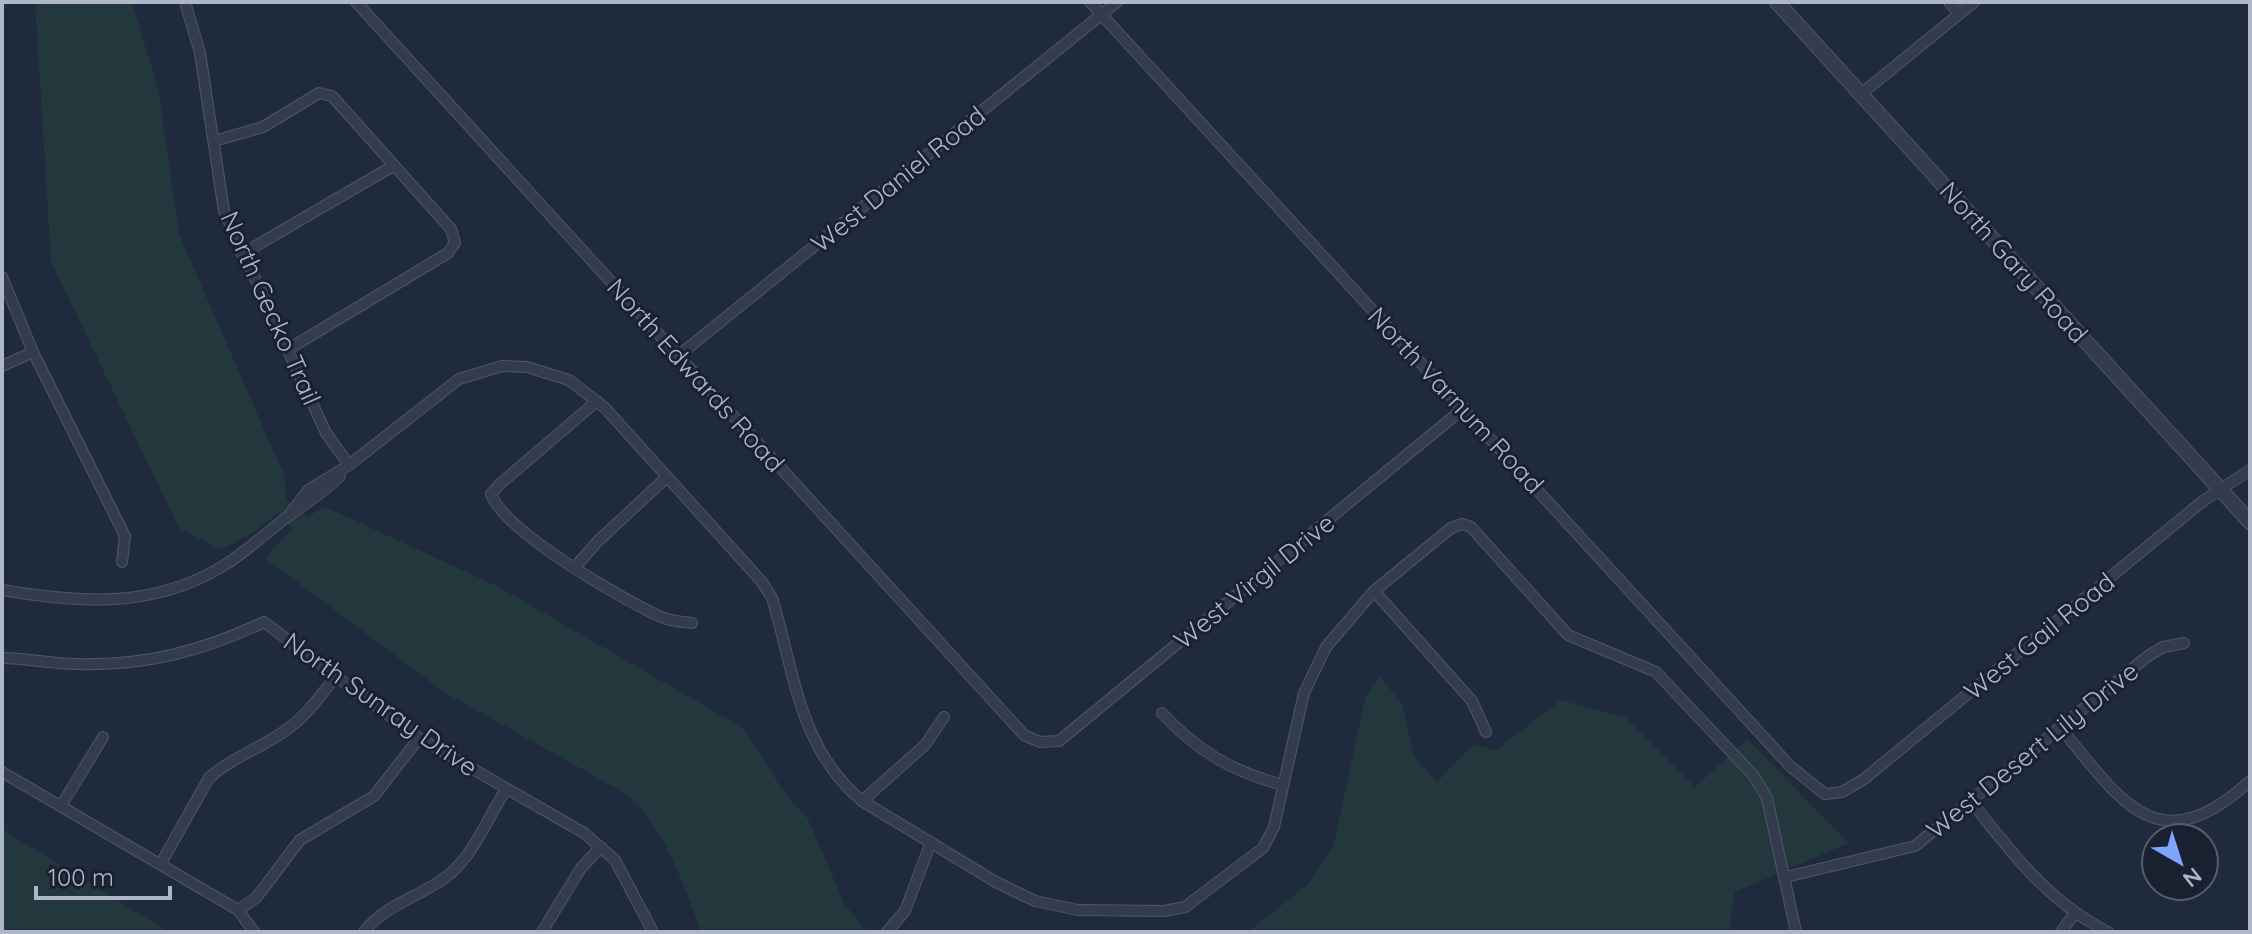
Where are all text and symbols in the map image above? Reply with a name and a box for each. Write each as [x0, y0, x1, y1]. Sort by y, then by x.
street label: West Daniel Road [804, 99, 992, 259]
street label: North Gary Road [1933, 174, 2095, 350]
street label: North Gecko Trail [213, 206, 329, 410]
street label: North Edwards Road [600, 271, 792, 479]
street label: North Varnum Road [1361, 300, 1551, 500]
street label: West Virgil Drive [1167, 506, 1341, 656]
street label: West Gail Road [1957, 565, 2121, 707]
street label: North Sunray Drive [277, 625, 485, 783]
street label: West Desert Lily Drive [1919, 654, 2145, 846]
north arrow [2140, 822, 2220, 902]
scale bar [36, 850, 170, 900]
text: 100 m [48, 862, 114, 892]
text: N [2177, 862, 2208, 894]

